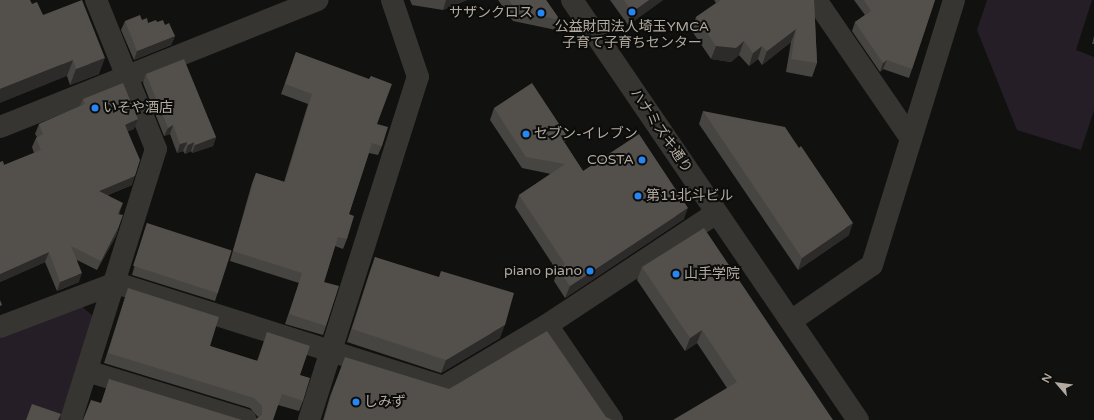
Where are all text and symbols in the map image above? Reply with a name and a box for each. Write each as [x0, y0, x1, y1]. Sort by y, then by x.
place label: サザンクロス [449, 5, 533, 21]
marker: 公益財団法人埼玉YMCA 子育て子育ちセンター [627, 7, 637, 17]
marker: サザンクロス [536, 8, 546, 18]
place label: 公益財団法人埼玉YMCA 子育て子育ちセンター [555, 19, 709, 52]
street label: ハナミズキ通り [627, 86, 695, 176]
place label: いそや酒店 [103, 100, 173, 116]
marker: いそや酒店 [90, 103, 100, 113]
place label: セブン-イレブン [534, 126, 638, 142]
marker: セブン-イレブン [521, 129, 531, 139]
place label: COSTA [587, 152, 634, 168]
marker: COSTA [637, 155, 647, 165]
place label: 第11北斗ビル [646, 188, 734, 204]
marker: 第11北斗ビル [633, 191, 643, 201]
place label: piano piano [504, 263, 582, 279]
marker: piano piano [585, 266, 595, 276]
place label: 山手学院 [684, 266, 740, 282]
marker: 山手学院 [671, 269, 681, 279]
north arrow [1038, 364, 1078, 404]
text: N [1039, 371, 1055, 385]
place label: しみず [364, 394, 406, 410]
marker: しみず [351, 397, 361, 407]

